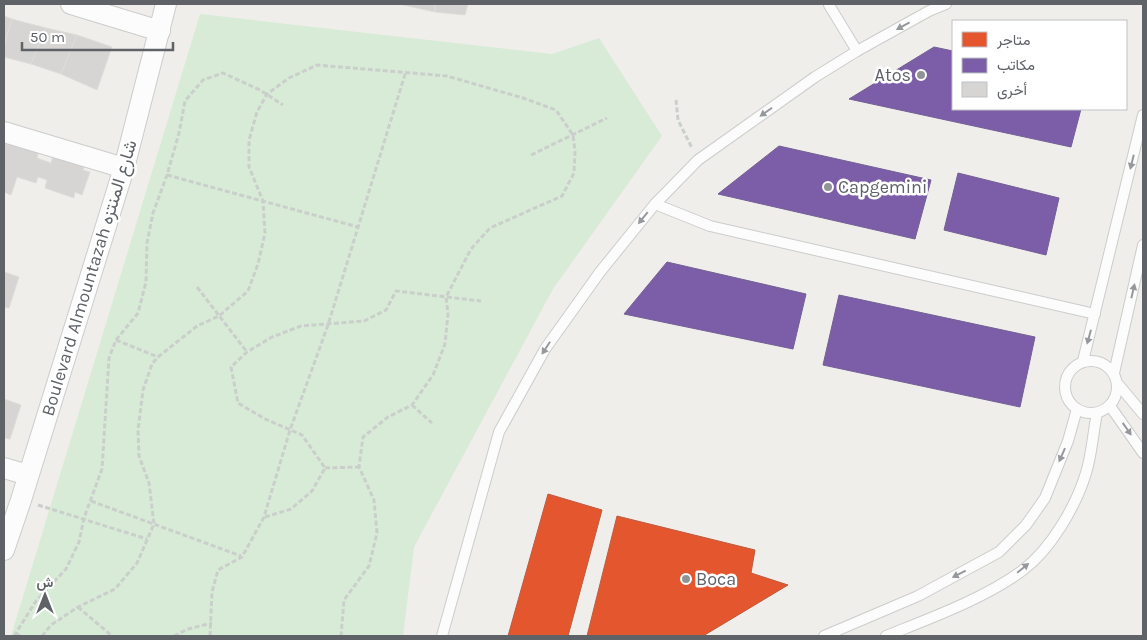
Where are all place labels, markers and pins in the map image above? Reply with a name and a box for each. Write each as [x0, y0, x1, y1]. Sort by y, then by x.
place label: Atos [875, 64, 911, 86]
marker: Atos [915, 69, 927, 81]
place label: Capgemini [838, 176, 927, 198]
marker: Capgemini [822, 181, 834, 193]
place label: Boca [696, 568, 736, 590]
marker: Boca [680, 573, 692, 585]

